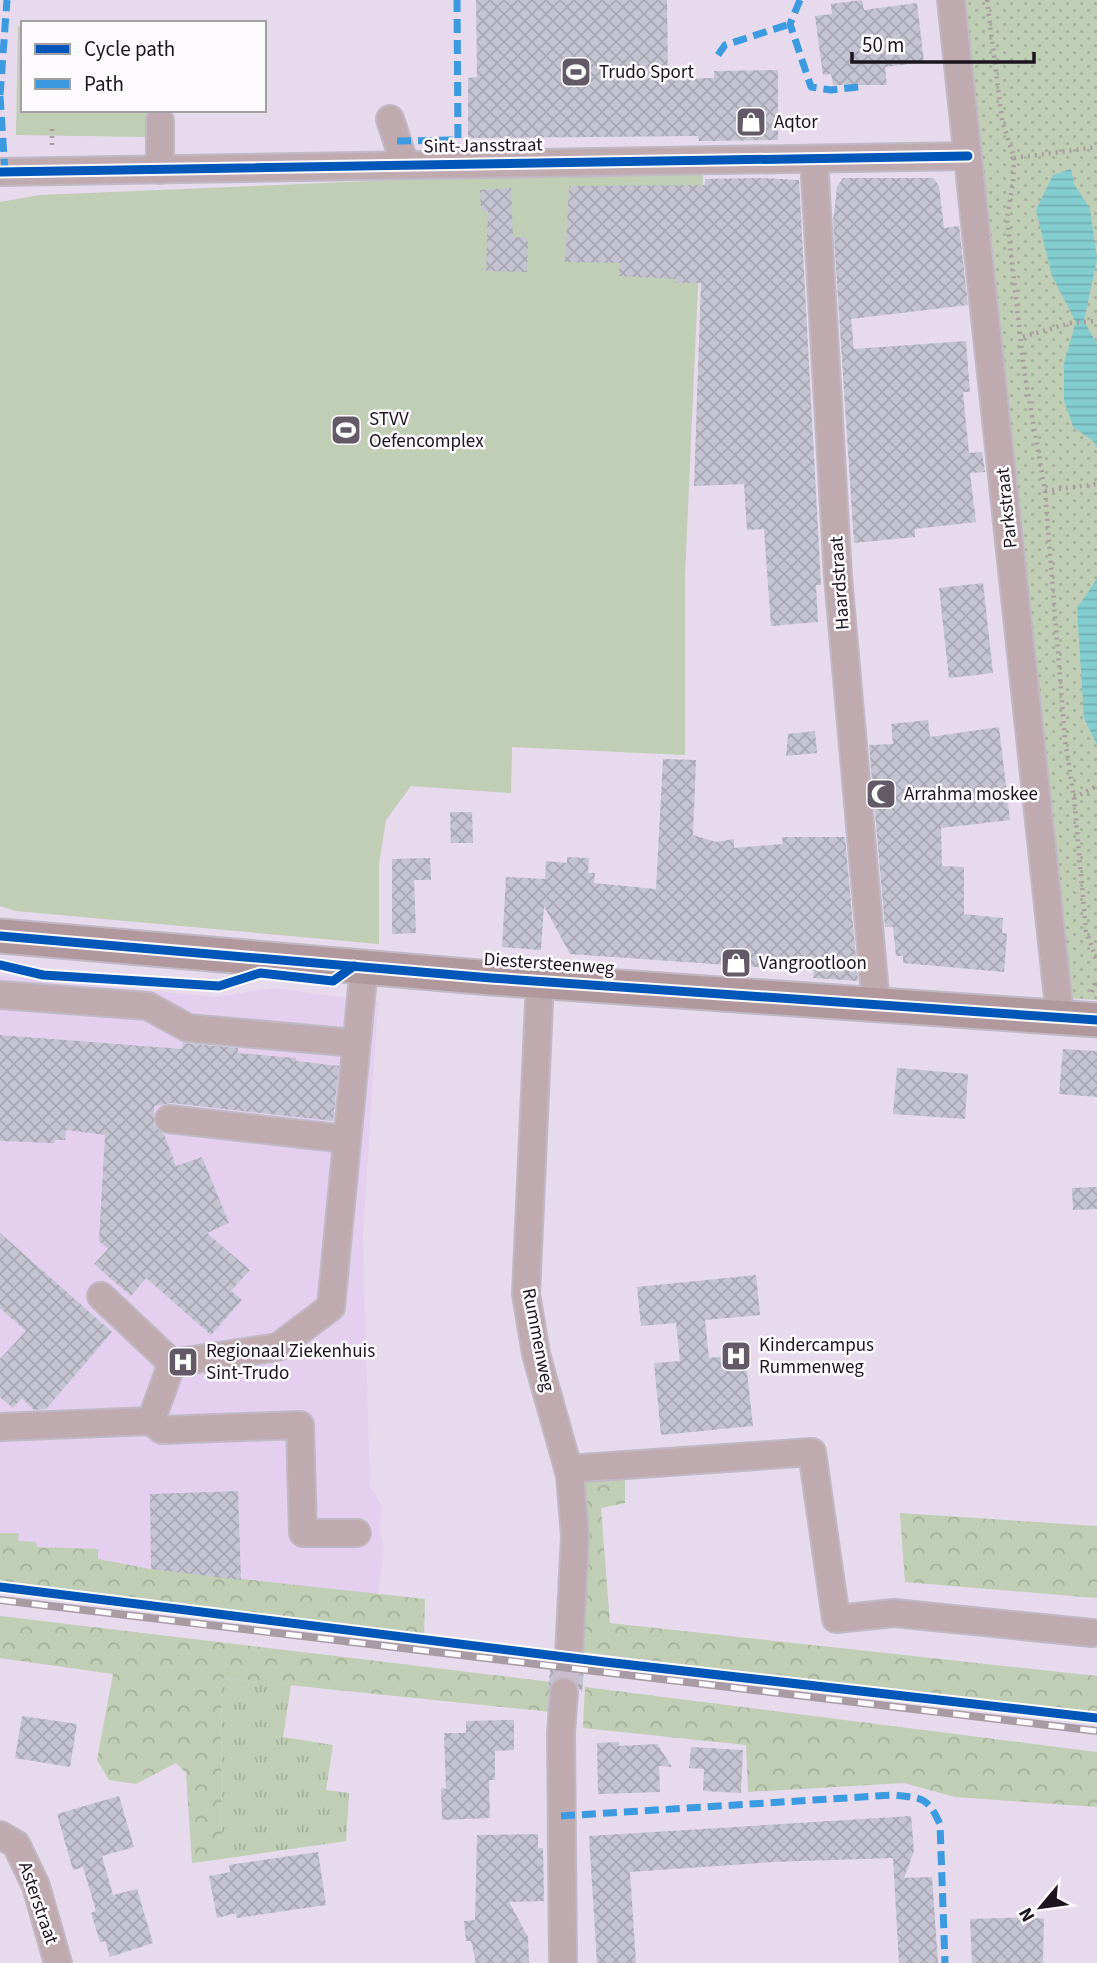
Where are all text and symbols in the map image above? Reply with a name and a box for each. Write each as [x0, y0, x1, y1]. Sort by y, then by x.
legend [21, 21, 266, 112]
scale bar [852, 21, 1034, 65]
text: 50 m [862, 30, 904, 60]
text: Cycle path [84, 34, 175, 64]
sports icon: Trudo Sport [559, 55, 593, 89]
place label: Trudo Sport [599, 59, 694, 86]
text: Path [84, 69, 124, 99]
shop icon: Aqtor [734, 105, 768, 139]
place label: Aqtor [774, 109, 818, 136]
street label: Sint-Jansstraat [423, 131, 543, 161]
place label: STVV Oefencomplex [369, 406, 484, 455]
sports icon: STVV Oefencomplex [329, 413, 363, 447]
street label: Parkstraat [989, 466, 1025, 550]
street label: Haardstraat [823, 535, 857, 631]
mosque icon: Arrahma moskee [864, 777, 898, 811]
place label: Arrahma moskee [904, 781, 1038, 808]
street label: Diestersteenweg [483, 946, 616, 982]
shop icon: Vangrootloon [719, 946, 753, 980]
place label: Vangrootloon [759, 950, 867, 977]
street label: Rummenweg [515, 1286, 561, 1394]
place label: Kindercampus Rummenweg [759, 1332, 874, 1381]
place label: Regionaal Ziekenhuis Sint-Trudo [206, 1338, 375, 1387]
hospital icon: Kindercampus Rummenweg [719, 1339, 753, 1373]
hospital icon: Regionaal Ziekenhuis Sint-Trudo [166, 1345, 200, 1379]
street label: Asterstraat [11, 1858, 65, 1949]
north arrow [1006, 1872, 1076, 1942]
text: N [1013, 1902, 1042, 1927]

